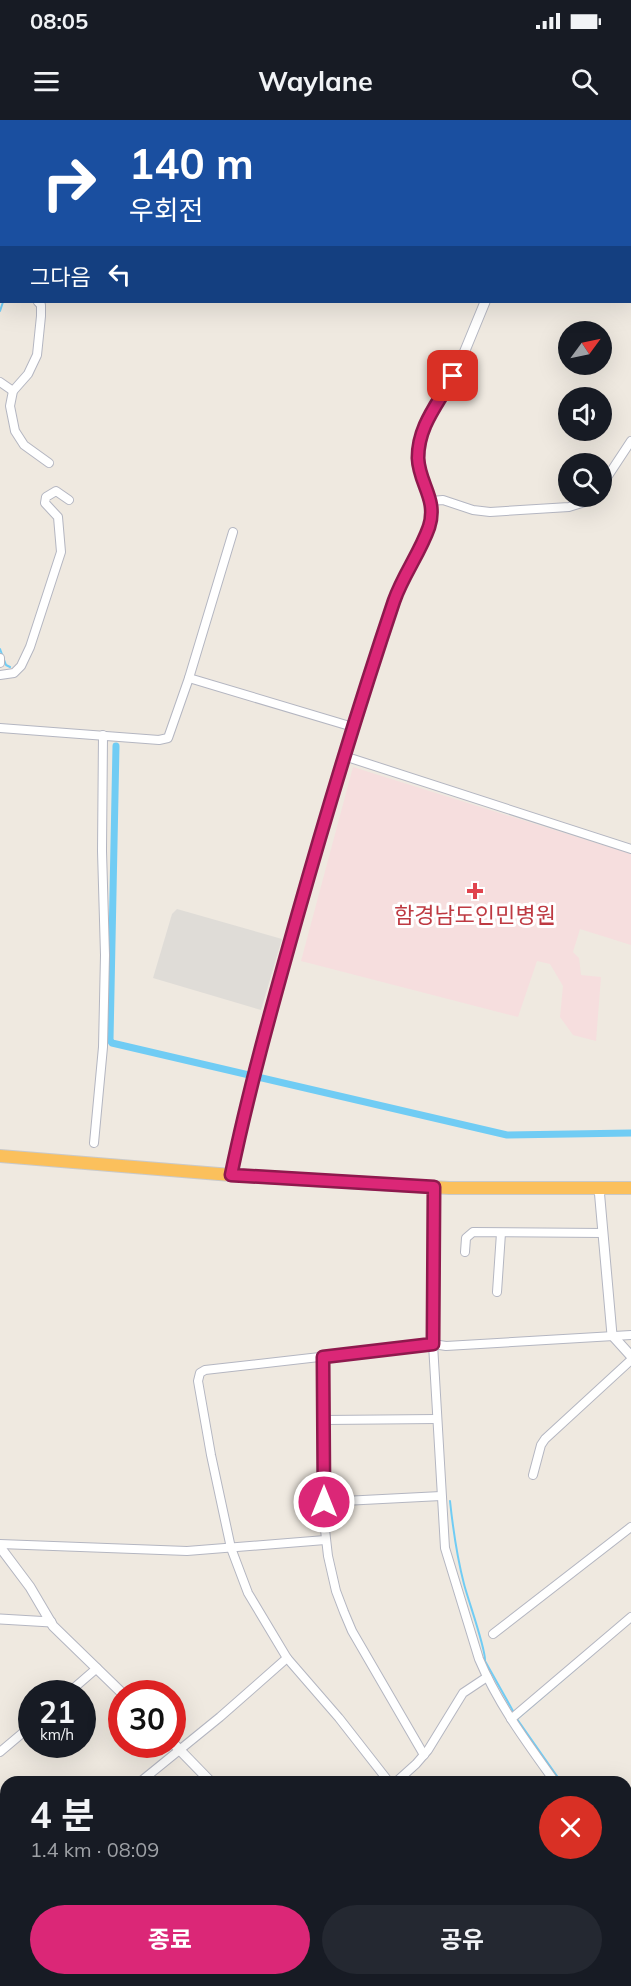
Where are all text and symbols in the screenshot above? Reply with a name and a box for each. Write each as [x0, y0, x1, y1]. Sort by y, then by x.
text: 08:05 [30, 7, 88, 35]
text: Waylane [258, 64, 373, 98]
icon: menu [30, 65, 63, 98]
icon: search [568, 65, 601, 98]
text: 140 m [129, 137, 254, 190]
icon: right [30, 144, 108, 222]
text: 우회전 [129, 193, 204, 227]
icon: left [103, 258, 136, 291]
text: 그다음 [30, 263, 91, 291]
north arrow [558, 321, 612, 375]
map controls [558, 321, 612, 507]
pin [427, 350, 478, 401]
icon: arrive [436, 359, 469, 392]
button: sound [558, 387, 612, 441]
button: search [558, 453, 612, 507]
marker: 함경남도인민병원 [466, 882, 484, 900]
place label: 함경남도인민병원 [394, 901, 556, 929]
position arrow [292, 1470, 356, 1534]
speed limit sign: 30 [108, 1680, 186, 1758]
text: 21 [39, 1693, 75, 1731]
text: km/h [40, 1725, 74, 1744]
text: 4 분 [30, 1792, 95, 1837]
button: close [539, 1796, 602, 1859]
text: 1.4 km · 08:09 [30, 1837, 159, 1862]
button: 종료 [30, 1905, 310, 1974]
button: 공유 [322, 1905, 602, 1974]

